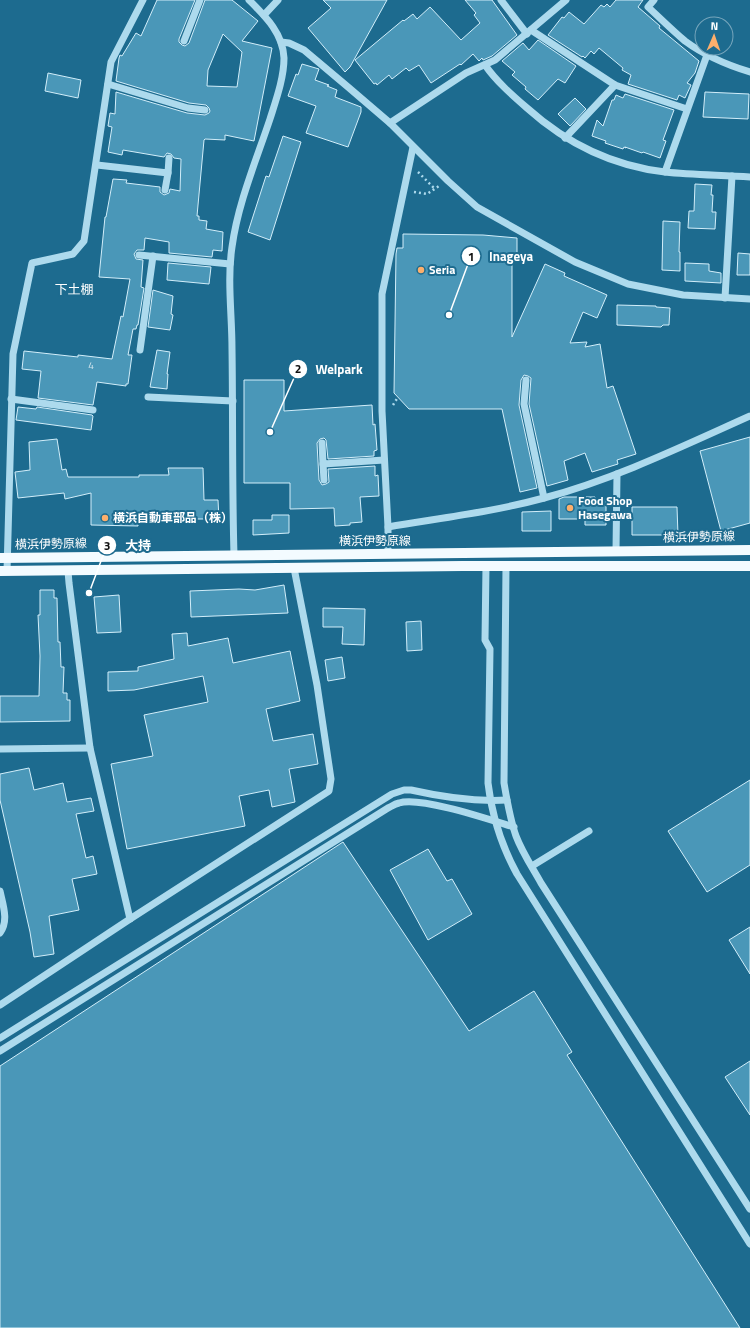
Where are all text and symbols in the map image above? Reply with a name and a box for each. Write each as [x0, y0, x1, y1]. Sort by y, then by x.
north arrow [694, 16, 734, 56]
text: N [710, 18, 718, 34]
callout: Inageya [461, 244, 541, 269]
text: Inageya [489, 246, 533, 266]
text: 1 [468, 247, 474, 266]
place label: Seria [429, 260, 455, 279]
marker: Seria [416, 265, 426, 275]
district label: 下土棚 [54, 279, 94, 299]
callout: Welpark [288, 357, 371, 382]
house number: 4 [88, 358, 94, 373]
text: 2 [295, 359, 301, 378]
text: Welpark [315, 359, 363, 379]
place label: Food Shop Hasegawa [578, 491, 633, 524]
marker: Food Shop Hasegawa [565, 503, 575, 513]
place label: 横浜自動車部品（株） [113, 508, 233, 527]
marker: 横浜自動車部品（株） [100, 513, 110, 523]
street label: 横浜伊勢原線 [663, 526, 735, 547]
street label: 横浜伊勢原線 [339, 531, 411, 550]
street label: 横浜伊勢原線 [15, 533, 87, 554]
callout: 大持 [97, 533, 159, 558]
text: 大持 [125, 535, 151, 555]
text: 3 [104, 536, 110, 555]

